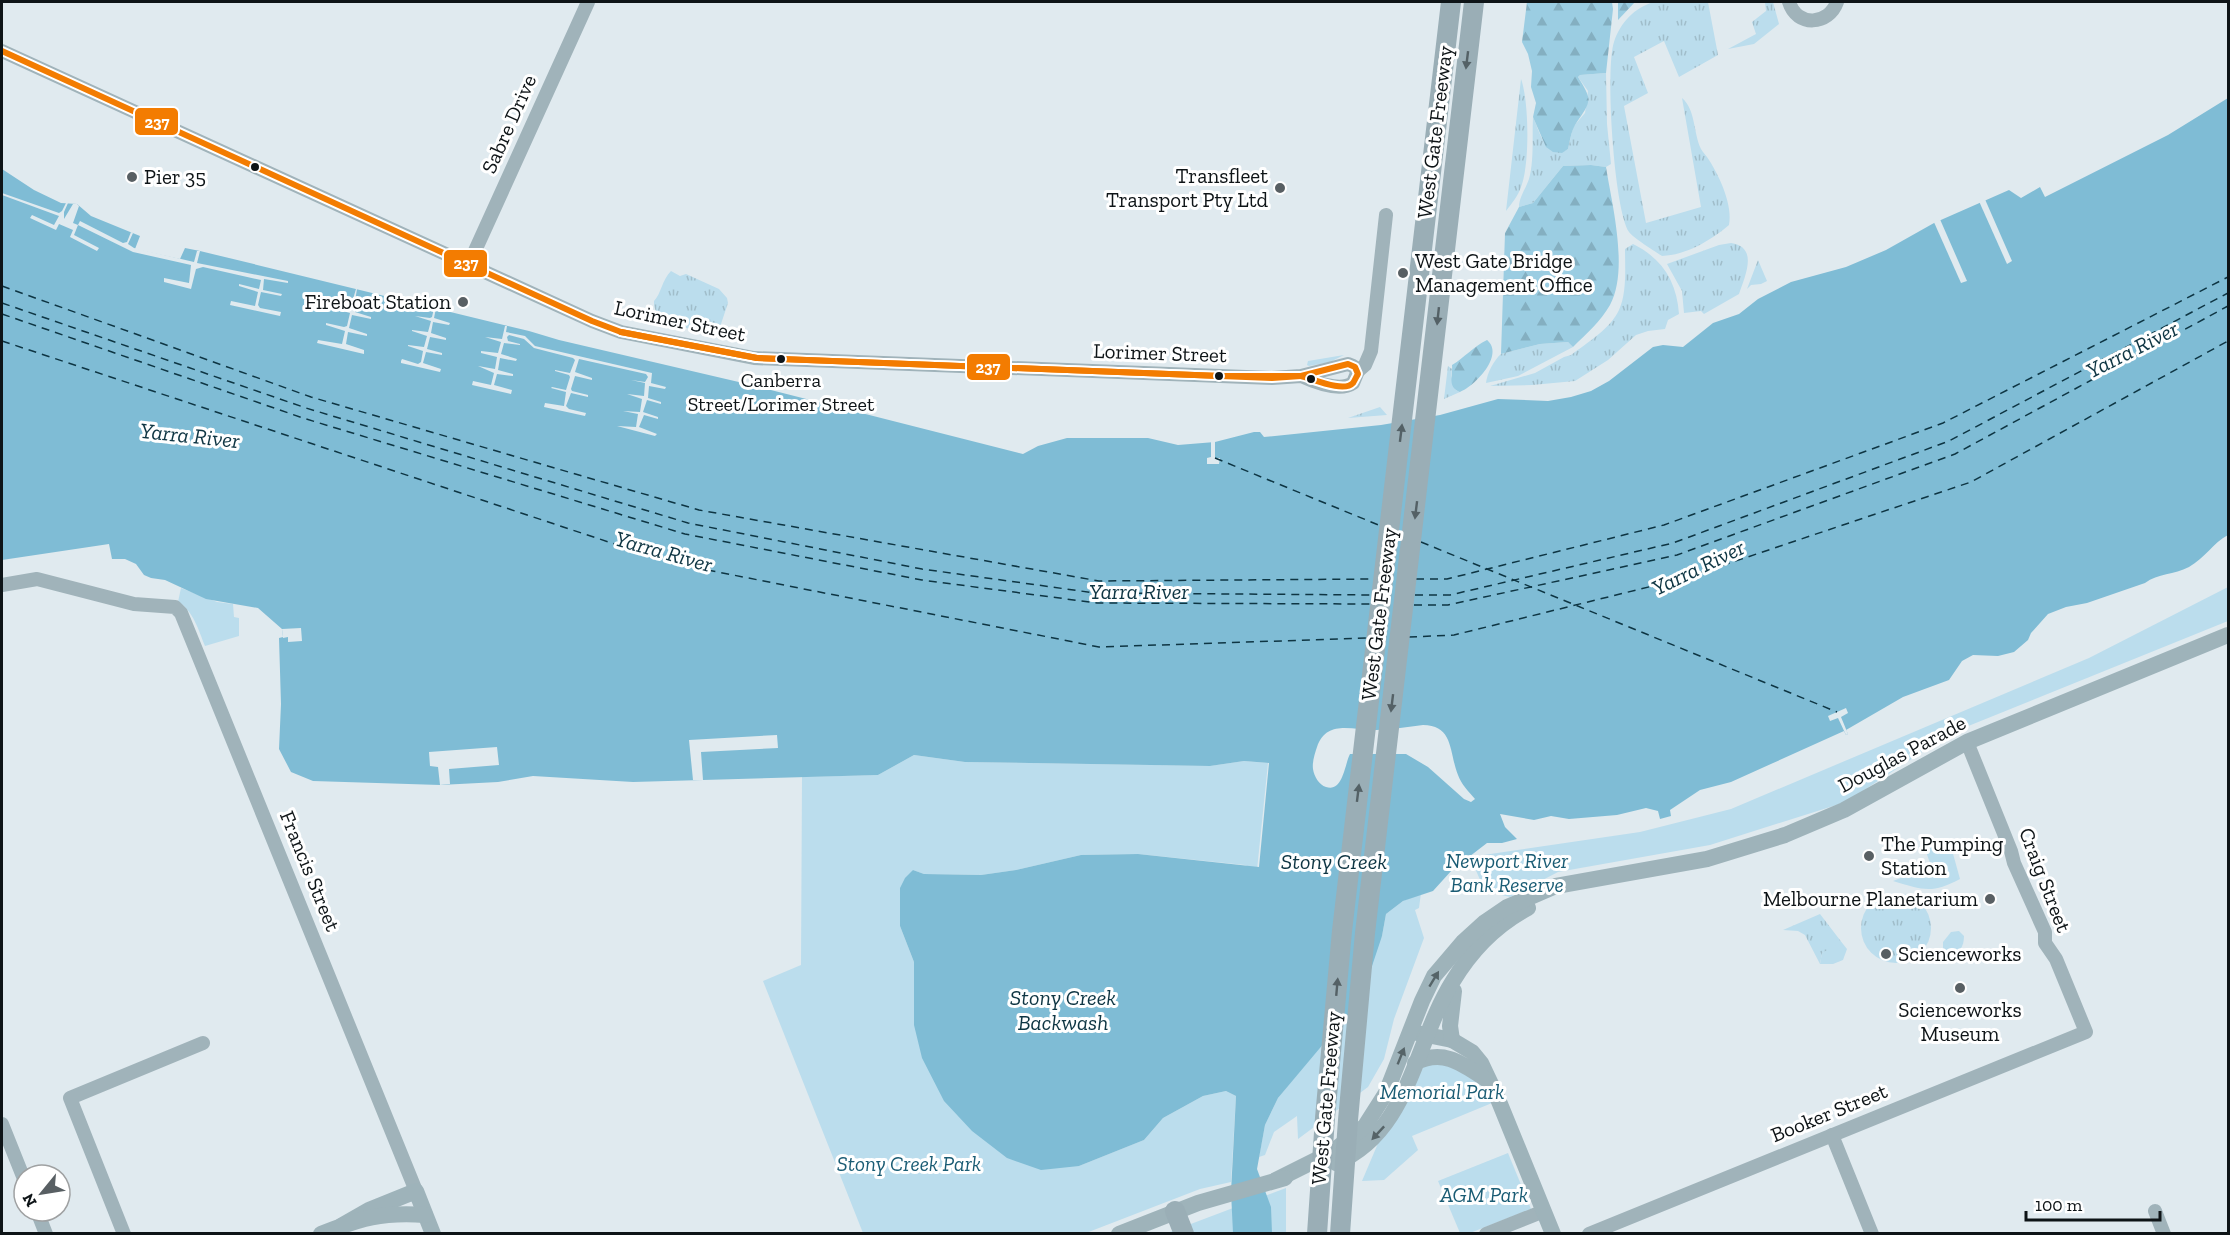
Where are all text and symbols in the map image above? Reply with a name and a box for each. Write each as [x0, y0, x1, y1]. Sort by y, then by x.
street label: West Gate Freeway [1411, 44, 1458, 220]
one-way arrow [1463, 50, 1472, 69]
street label: Sabre Drive [476, 70, 541, 177]
line badge: 237 [134, 107, 179, 136]
text: 237 [144, 113, 170, 132]
unlabelled marker [249, 161, 261, 173]
place label: Transfleet Transport Pty Ltd [1106, 163, 1268, 212]
place label: Pier 35 [144, 164, 206, 189]
marker: Pier 35 [125, 170, 139, 184]
marker: Transfleet Transport Pty Ltd [1273, 181, 1287, 195]
place label: West Gate Bridge Management Office [1415, 248, 1593, 297]
line badge: 237 [443, 249, 488, 278]
text: 237 [453, 254, 479, 273]
marker: West Gate Bridge Management Office [1396, 266, 1410, 280]
place label: Fireboat Station [304, 289, 451, 314]
street label: Lorimer Street [612, 294, 748, 347]
marker: Fireboat Station [456, 295, 470, 309]
one-way arrow [1433, 306, 1443, 325]
water label: Yarra River [2082, 315, 2183, 384]
street label: Lorimer Street [1093, 338, 1227, 367]
marker: Canberra Street/Lorimer Street [775, 353, 787, 365]
line badge: 237 [966, 353, 1011, 381]
text: 237 [975, 358, 1001, 377]
place label: Canberra Street/Lorimer Street [688, 368, 875, 416]
unlabelled marker [1213, 370, 1225, 382]
unlabelled marker [1305, 373, 1317, 385]
water label: Yarra River [139, 417, 241, 454]
one-way arrow [1397, 423, 1406, 442]
one-way arrow [1411, 500, 1420, 519]
water label: Yarra River [612, 525, 716, 578]
street label: West Gate Freeway [1355, 526, 1402, 702]
water label: Yarra River [1647, 533, 1749, 601]
water label: Yarra River [1089, 578, 1189, 605]
one-way arrow [1388, 694, 1397, 713]
street label: Douglas Parade [1834, 709, 1970, 798]
one-way arrow [1353, 783, 1363, 802]
street label: Francis Street [275, 807, 346, 935]
street label: Craig Street [2014, 824, 2077, 936]
place label: The Pumping Station [1881, 831, 2004, 880]
water label: Stony Creek [1281, 848, 1387, 875]
park label: Newport River Bank Reserve [1446, 848, 1569, 897]
marker: The Pumping Station [1862, 849, 1876, 863]
place label: Melbourne Planetarium [1763, 886, 1978, 911]
marker: Melbourne Planetarium [1983, 892, 1997, 906]
place label: Scienceworks [1898, 941, 2022, 966]
marker: Scienceworks [1879, 947, 1893, 961]
one-way arrow [1428, 971, 1439, 987]
one-way arrow [1332, 977, 1342, 996]
marker: Scienceworks Museum [1953, 981, 1967, 995]
water label: Stony Creek Backwash [1010, 984, 1116, 1036]
place label: Scienceworks Museum [1898, 997, 2022, 1046]
street label: West Gate Freeway [1305, 1010, 1346, 1186]
one-way arrow [1397, 1047, 1407, 1065]
street label: Booker Street [1767, 1078, 1891, 1147]
park label: Memorial Park [1380, 1079, 1504, 1104]
one-way arrow [1372, 1125, 1385, 1140]
park label: Stony Creek Park [837, 1151, 981, 1176]
north arrow [12, 1163, 72, 1223]
park label: AGM Park [1439, 1182, 1528, 1207]
scale bar [2026, 1184, 2160, 1222]
text: N [18, 1190, 41, 1210]
text: 100 m [2035, 1194, 2083, 1216]

